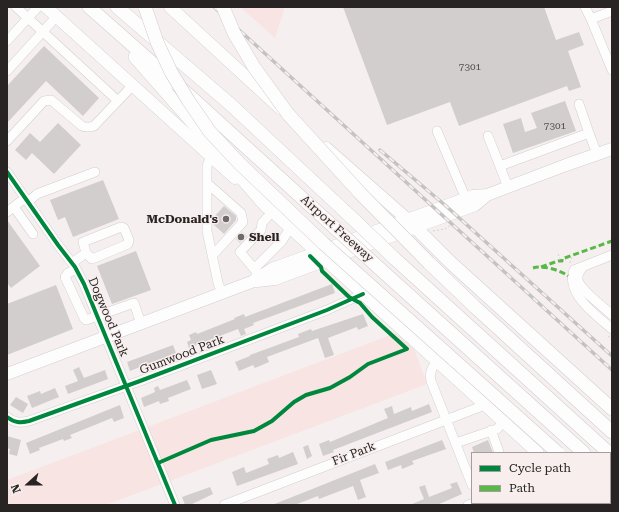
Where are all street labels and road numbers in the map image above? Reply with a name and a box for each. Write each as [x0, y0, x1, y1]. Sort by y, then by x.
street label: Airport Freeway [298, 193, 376, 265]
street label: Dogwood Park [85, 275, 131, 359]
street label: Gumwood Park [138, 332, 226, 378]
street label: Fir Park [330, 439, 378, 469]

